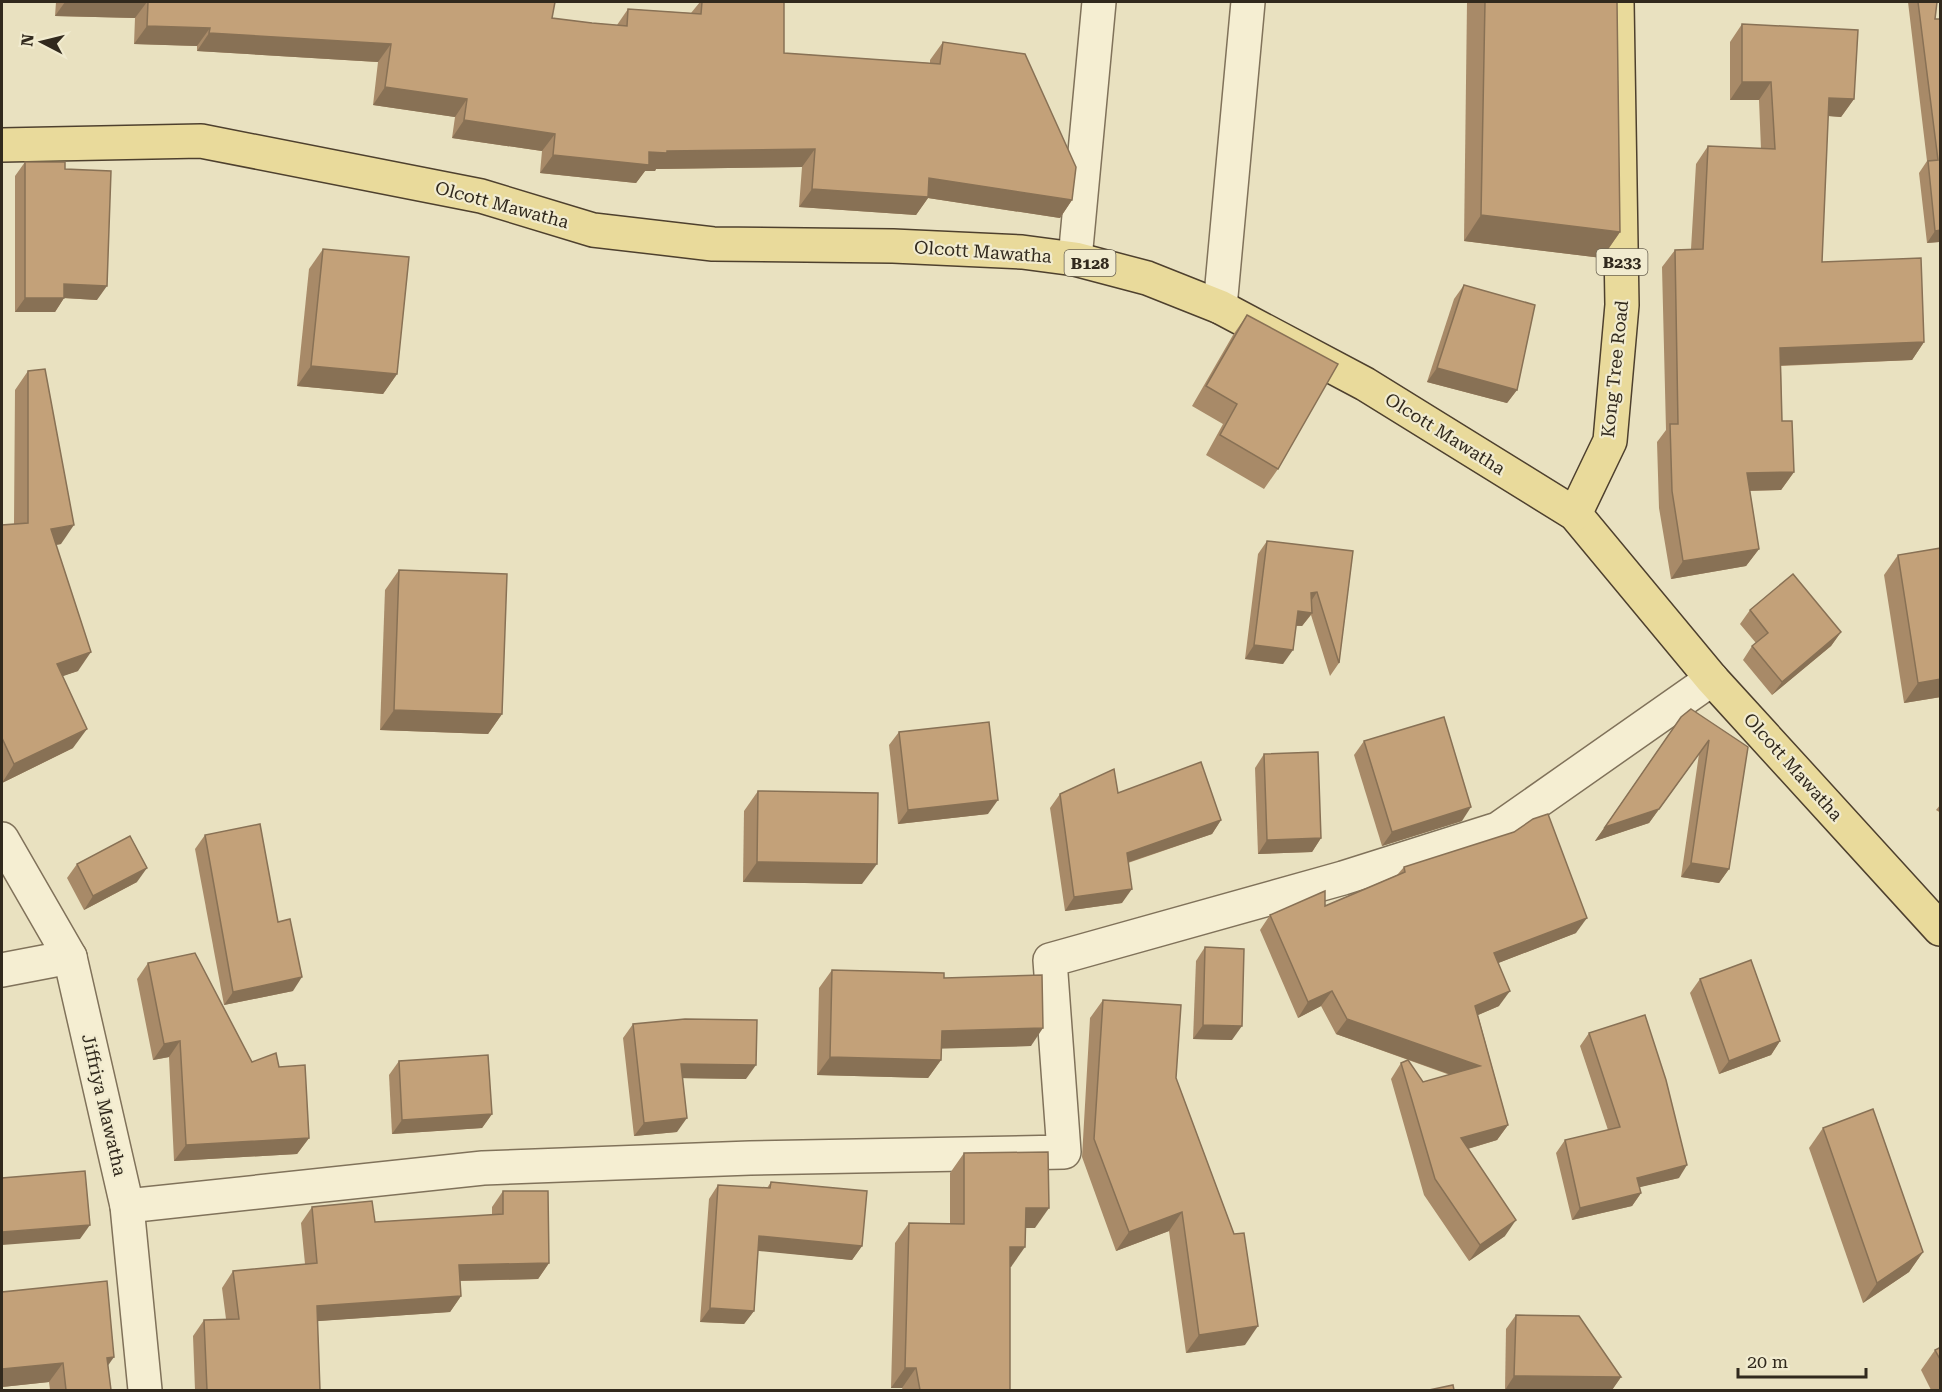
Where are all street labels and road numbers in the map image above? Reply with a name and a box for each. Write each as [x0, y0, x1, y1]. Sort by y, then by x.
street label: Olcott Mawatha [433, 177, 572, 233]
street label: Olcott Mawatha [914, 236, 1053, 267]
road number: B233 [1596, 249, 1648, 275]
road number: B128 [1064, 250, 1116, 276]
street label: Kong Tree Road [1597, 299, 1632, 439]
street label: Olcott Mawatha [1381, 388, 1509, 479]
street label: Olcott Mawatha [1739, 708, 1847, 825]
street label: Jiffriya Mawatha [78, 1032, 131, 1178]

